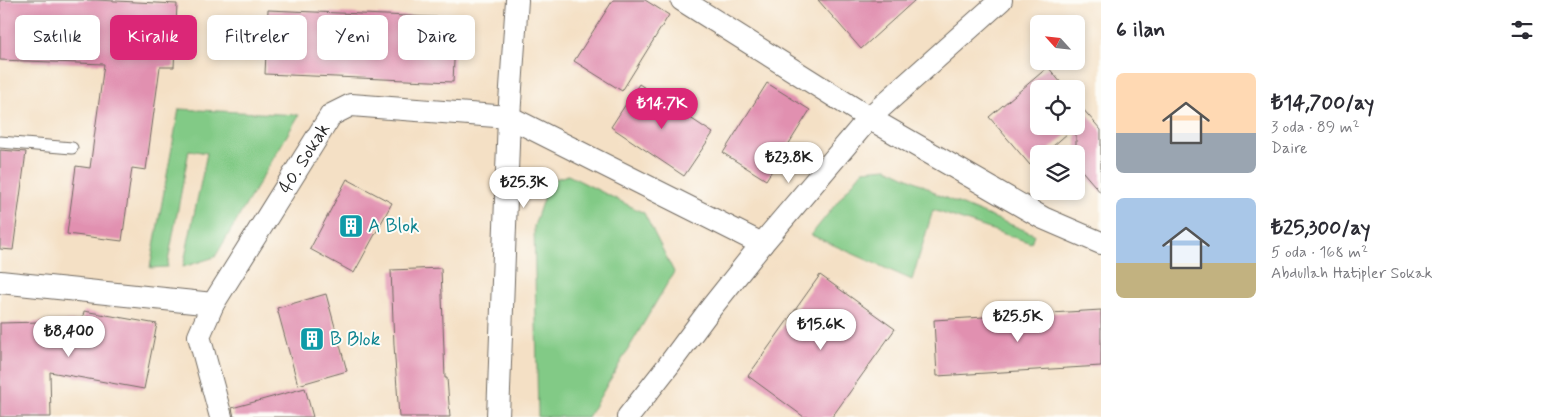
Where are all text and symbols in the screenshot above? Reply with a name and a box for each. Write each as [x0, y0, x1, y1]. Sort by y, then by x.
chip: Satılık [15, 15, 100, 60]
chip: Kiralık [110, 15, 197, 60]
chip: Filtreler [207, 15, 307, 60]
chip: Yeni [317, 15, 388, 60]
chip: Daire [398, 15, 475, 60]
north arrow [1030, 15, 1085, 70]
map controls [1030, 15, 1085, 200]
text: 6 ilan [1116, 16, 1165, 44]
icon: filters [1508, 16, 1536, 44]
button: locate [1030, 80, 1085, 135]
pin: ₺14.7K [621, 88, 703, 130]
text: ₺14,700/ay [1271, 89, 1374, 117]
text: ₺14.7K [637, 93, 687, 114]
icon: home [1156, 93, 1216, 153]
text: 3 oda · 89 m² [1271, 117, 1360, 138]
street label: 40. Sokak [273, 118, 336, 198]
text: Daire [1271, 138, 1307, 159]
pin: ₺23.8K [748, 142, 830, 184]
button: layers [1030, 145, 1085, 200]
text: ₺23.8K [765, 147, 813, 168]
pin: ₺25.3K [483, 166, 565, 209]
text: ₺25.3K [500, 172, 548, 193]
building icon: A Blok [338, 213, 364, 239]
place label: A Blok [368, 214, 419, 239]
text: ₺25,300/ay [1271, 214, 1370, 242]
icon: home [1156, 218, 1216, 278]
text: 5 oda · 168 m² [1271, 242, 1368, 263]
text: Abdullah Hatipler Sokak [1271, 263, 1432, 284]
pin: ₺25.5K [977, 300, 1059, 343]
text: ₺25.5K [993, 306, 1043, 327]
pin: ₺15.6K [780, 308, 862, 351]
text: ₺15.6K [797, 314, 845, 335]
pin: ₺8,400 [28, 316, 110, 358]
text: ₺8,400 [44, 321, 94, 342]
building icon: B Blok [299, 326, 325, 352]
place label: B Blok [330, 327, 381, 352]

